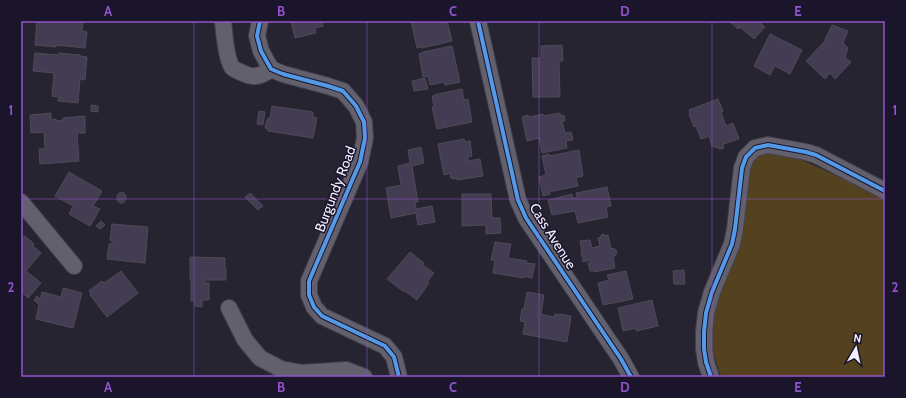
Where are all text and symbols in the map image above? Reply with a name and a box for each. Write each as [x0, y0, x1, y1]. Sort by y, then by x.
text: A [104, 3, 113, 19]
text: B [277, 3, 285, 19]
text: C [449, 3, 457, 19]
text: D [620, 3, 630, 19]
text: E [794, 3, 802, 19]
text: 1 [9, 102, 13, 118]
text: 1 [893, 102, 897, 118]
street label: Burgundy Road [310, 144, 360, 234]
street label: Cass Avenue [526, 200, 580, 272]
text: 2 [8, 279, 15, 295]
text: 2 [892, 279, 899, 295]
north arrow [836, 328, 876, 368]
text: N [853, 331, 863, 346]
text: A [104, 379, 113, 395]
text: B [277, 379, 285, 395]
text: C [449, 379, 457, 395]
text: D [620, 379, 630, 395]
text: E [794, 379, 802, 395]

